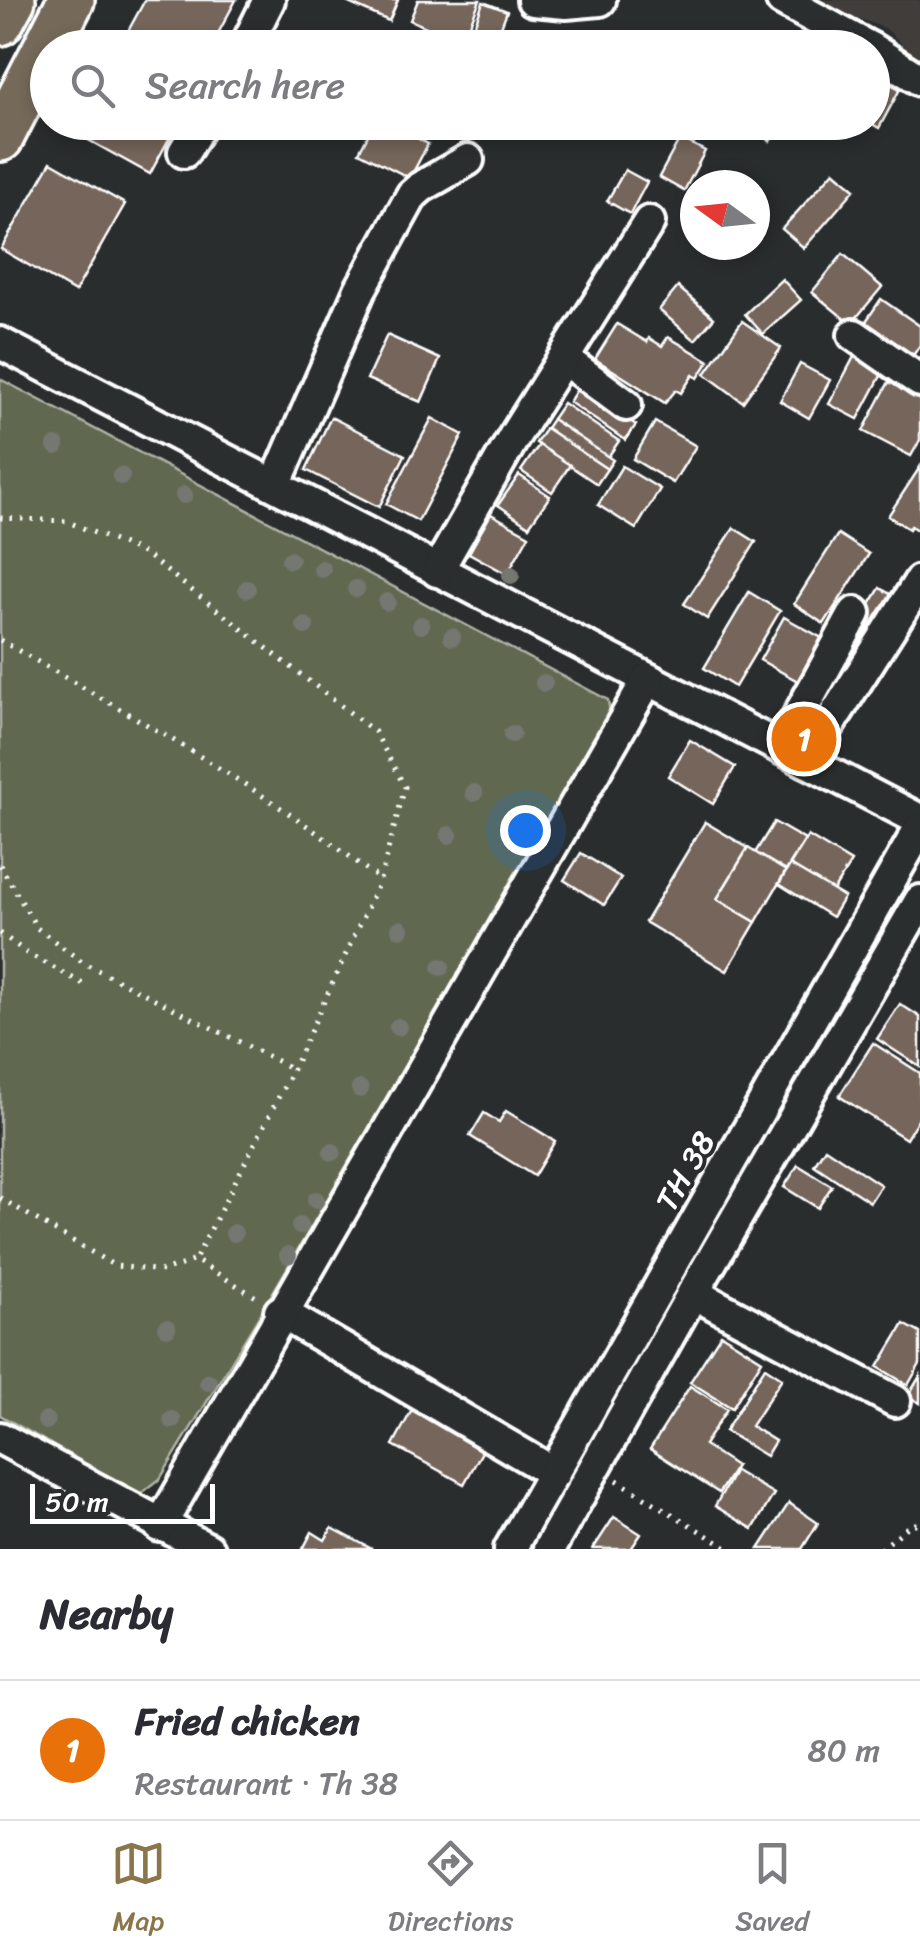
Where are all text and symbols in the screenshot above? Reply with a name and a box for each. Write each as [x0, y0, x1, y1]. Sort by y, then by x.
search box [30, 30, 890, 140]
text: Search here [145, 52, 345, 119]
icon: search [65, 58, 120, 113]
north arrow [680, 170, 770, 260]
pin: 1 [772, 702, 836, 776]
your location [500, 805, 551, 856]
street label: TH 38 [639, 1120, 732, 1223]
text: 50 m [45, 1477, 109, 1526]
scale bar [30, 1479, 215, 1524]
text: Nearby [40, 1577, 173, 1651]
text: Fried chicken [135, 1688, 360, 1755]
text: 1 [66, 1722, 79, 1779]
text: 80 m [808, 1722, 880, 1779]
text: Restaurant · Th 38 [135, 1755, 398, 1812]
tab: Map [111, 1836, 166, 1945]
tab: Directions [388, 1836, 513, 1945]
tab: Saved [735, 1836, 809, 1945]

